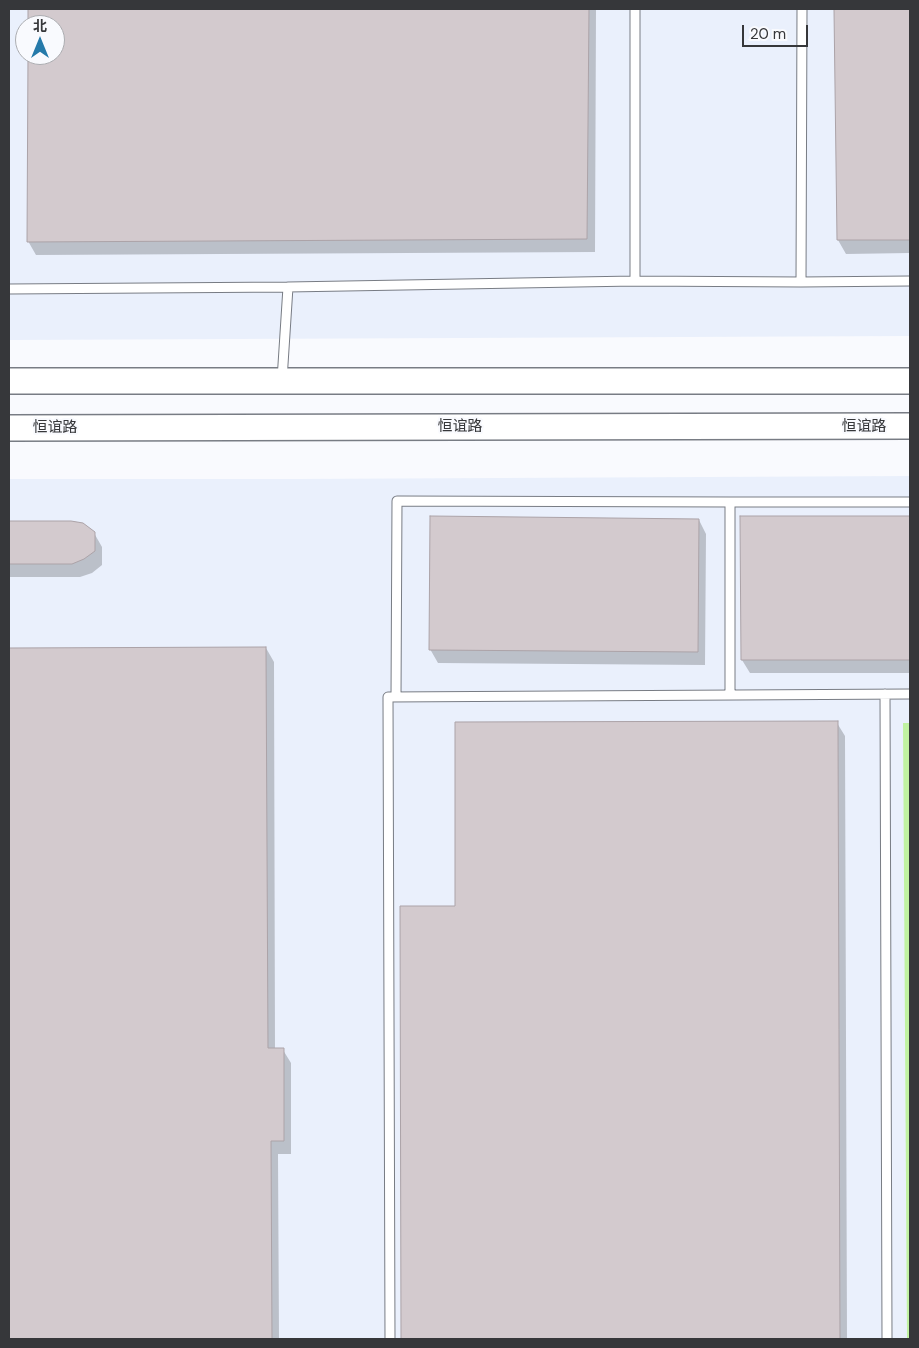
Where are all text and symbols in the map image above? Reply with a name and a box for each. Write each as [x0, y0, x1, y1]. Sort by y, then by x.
north arrow [15, 15, 65, 65]
scale bar [744, 15, 810, 47]
text: 北 [33, 17, 47, 35]
text: 20 m [750, 24, 786, 44]
street label: 恒谊路 [438, 418, 482, 436]
street label: 恒谊路 [842, 418, 886, 436]
street label: 恒谊路 [33, 419, 77, 437]

